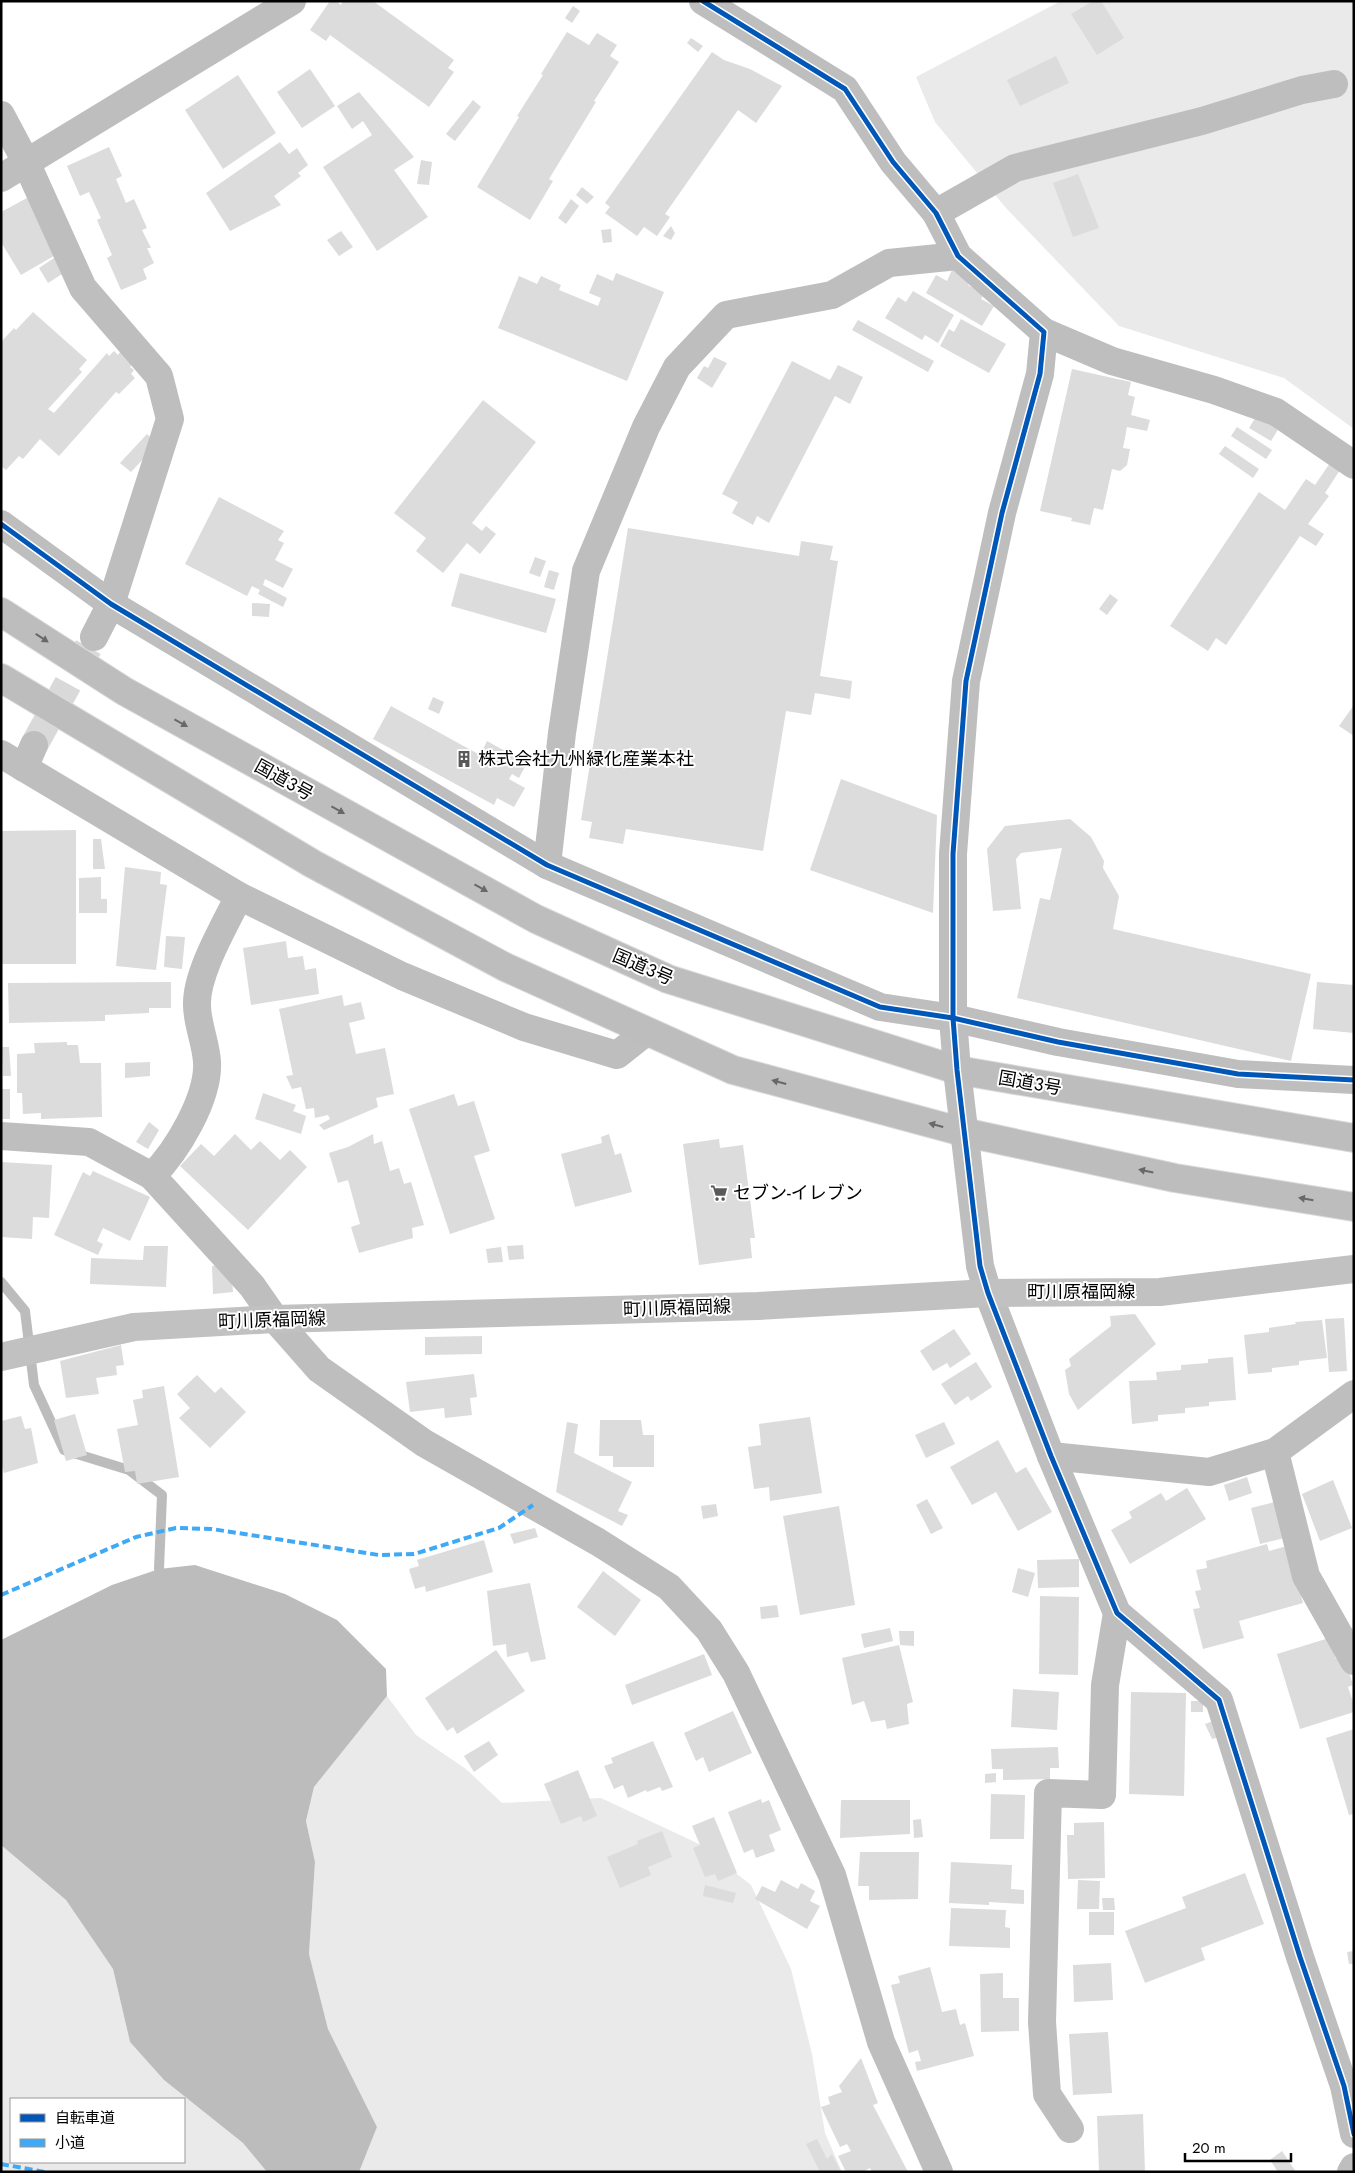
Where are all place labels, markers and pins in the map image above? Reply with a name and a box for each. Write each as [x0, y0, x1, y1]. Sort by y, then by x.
place label: 株式会社九州緑化産業本社 [478, 746, 694, 772]
building icon: 株式会社九州緑化産業本社 [454, 749, 474, 769]
place label: セブン-イレブン [733, 1180, 863, 1206]
supermarket icon: セブン-イレブン [709, 1183, 729, 1203]

